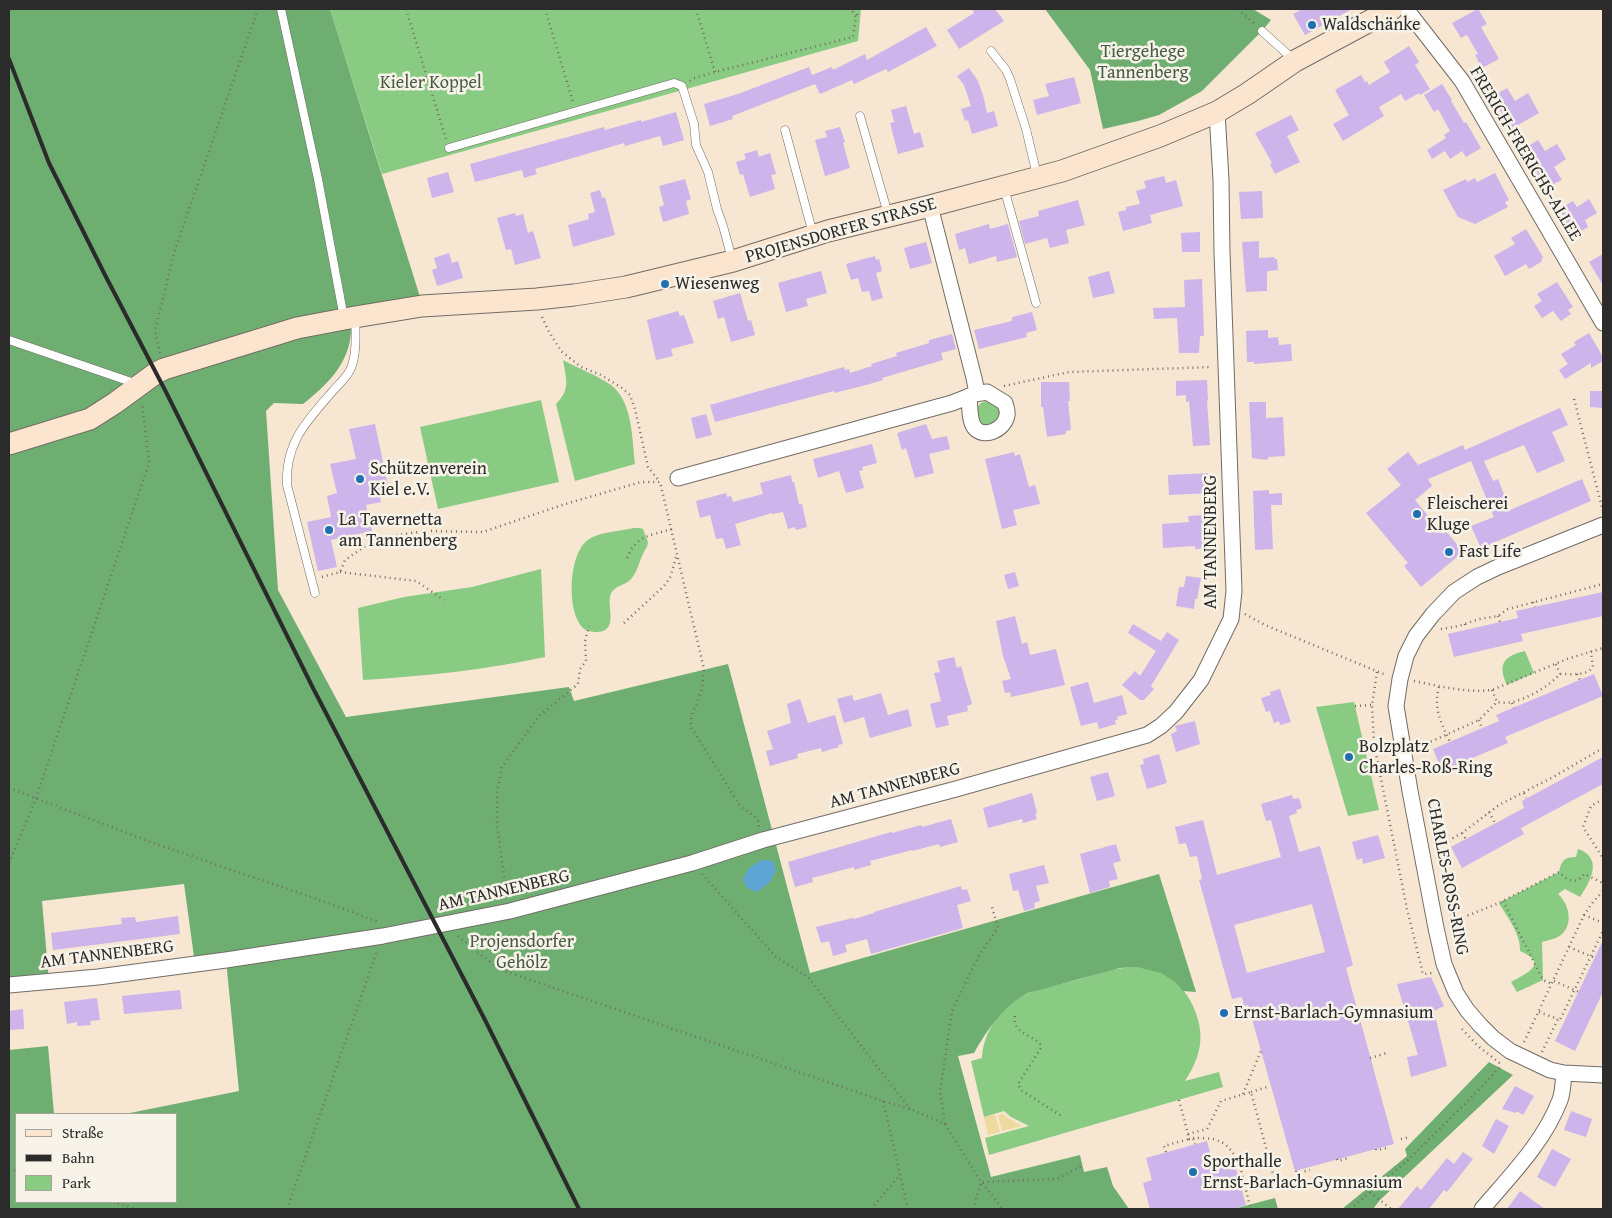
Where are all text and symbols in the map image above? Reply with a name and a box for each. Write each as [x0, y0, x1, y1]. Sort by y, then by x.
place label: Waldschänke [1322, 14, 1421, 36]
marker: Waldschänke [1306, 19, 1318, 31]
park label: Tiergehege Tannenberg [1098, 41, 1188, 84]
street label: FRERICH-FRERICHS-ALLEE [1464, 63, 1586, 245]
park label: Kieler Koppel [380, 72, 482, 94]
street label: PROJENSDORFER STRASSE [743, 193, 939, 269]
place label: Wiesenweg [675, 273, 759, 295]
marker: Wiesenweg [659, 278, 671, 290]
place label: Schützenverein Kiel e.V. [370, 458, 487, 500]
marker: Schützenverein Kiel e.V. [354, 473, 366, 485]
street label: AM TANNENBERG [1200, 475, 1222, 609]
place label: Fleischerei Kluge [1427, 493, 1508, 536]
marker: Fleischerei Kluge [1411, 508, 1423, 520]
place label: La Tavernetta am Tannenberg [339, 509, 457, 552]
marker: La Tavernetta am Tannenberg [323, 524, 335, 536]
place label: Fast Life [1459, 541, 1521, 563]
marker: Fast Life [1443, 546, 1455, 558]
place label: Bolzplatz Charles-Roß-Ring [1359, 736, 1492, 779]
marker: Bolzplatz Charles-Roß-Ring [1343, 751, 1355, 763]
street label: AM TANNENBERG [827, 758, 963, 814]
street label: CHARLES-ROSS-RING [1421, 797, 1473, 957]
street label: AM TANNENBERG [436, 865, 572, 917]
park label: Projensdorfer Gehölz [470, 931, 574, 974]
street label: AM TANNENBERG [39, 936, 175, 974]
place label: Ernst-Barlach-Gymnasium [1234, 1002, 1434, 1024]
marker: Ernst-Barlach-Gymnasium [1218, 1007, 1230, 1019]
legend [15, 1113, 178, 1203]
text: Straße [62, 1122, 104, 1143]
text: Bahn [62, 1147, 94, 1168]
place label: Sporthalle Ernst-Barlach-Gymnasium [1203, 1151, 1403, 1194]
marker: Sporthalle Ernst-Barlach-Gymnasium [1187, 1166, 1199, 1178]
text: Park [62, 1172, 91, 1193]

